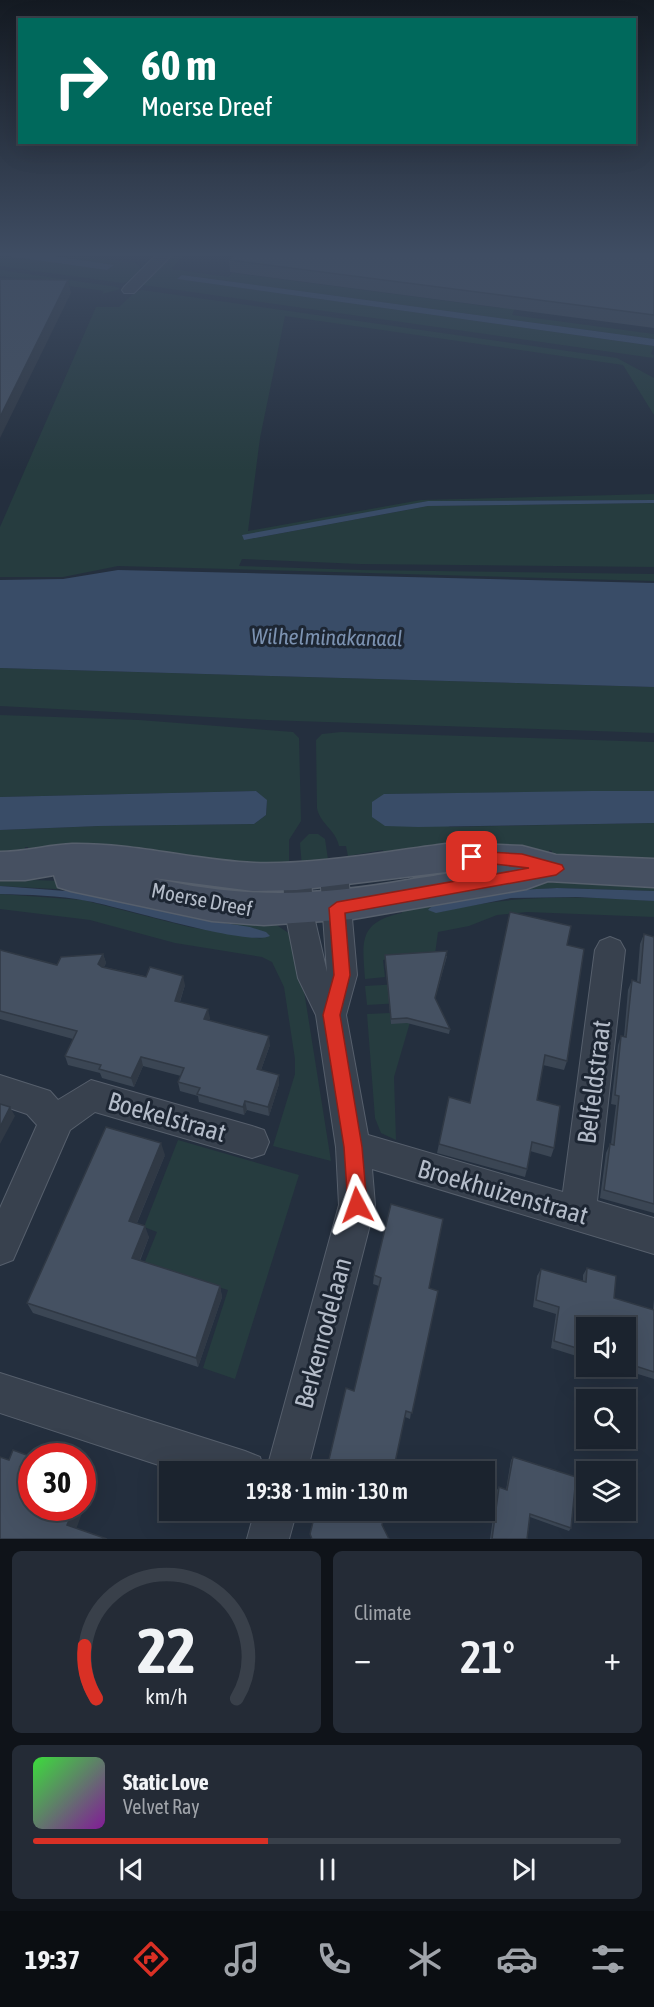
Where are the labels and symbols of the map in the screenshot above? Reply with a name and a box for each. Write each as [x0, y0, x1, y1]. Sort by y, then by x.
water label: Wilhelminakanaal [251, 623, 403, 651]
pin [446, 831, 497, 882]
street label: Moerse Dreef [150, 877, 255, 921]
street label: Belfeldstraat [572, 1018, 616, 1146]
street label: Boekelstraat [104, 1086, 230, 1148]
street label: Broekhuizenstraat [414, 1153, 592, 1231]
position arrow [325, 1173, 389, 1237]
street label: Berkenrodelaan [288, 1254, 358, 1412]
speed limit sign: 30 [18, 1443, 96, 1521]

